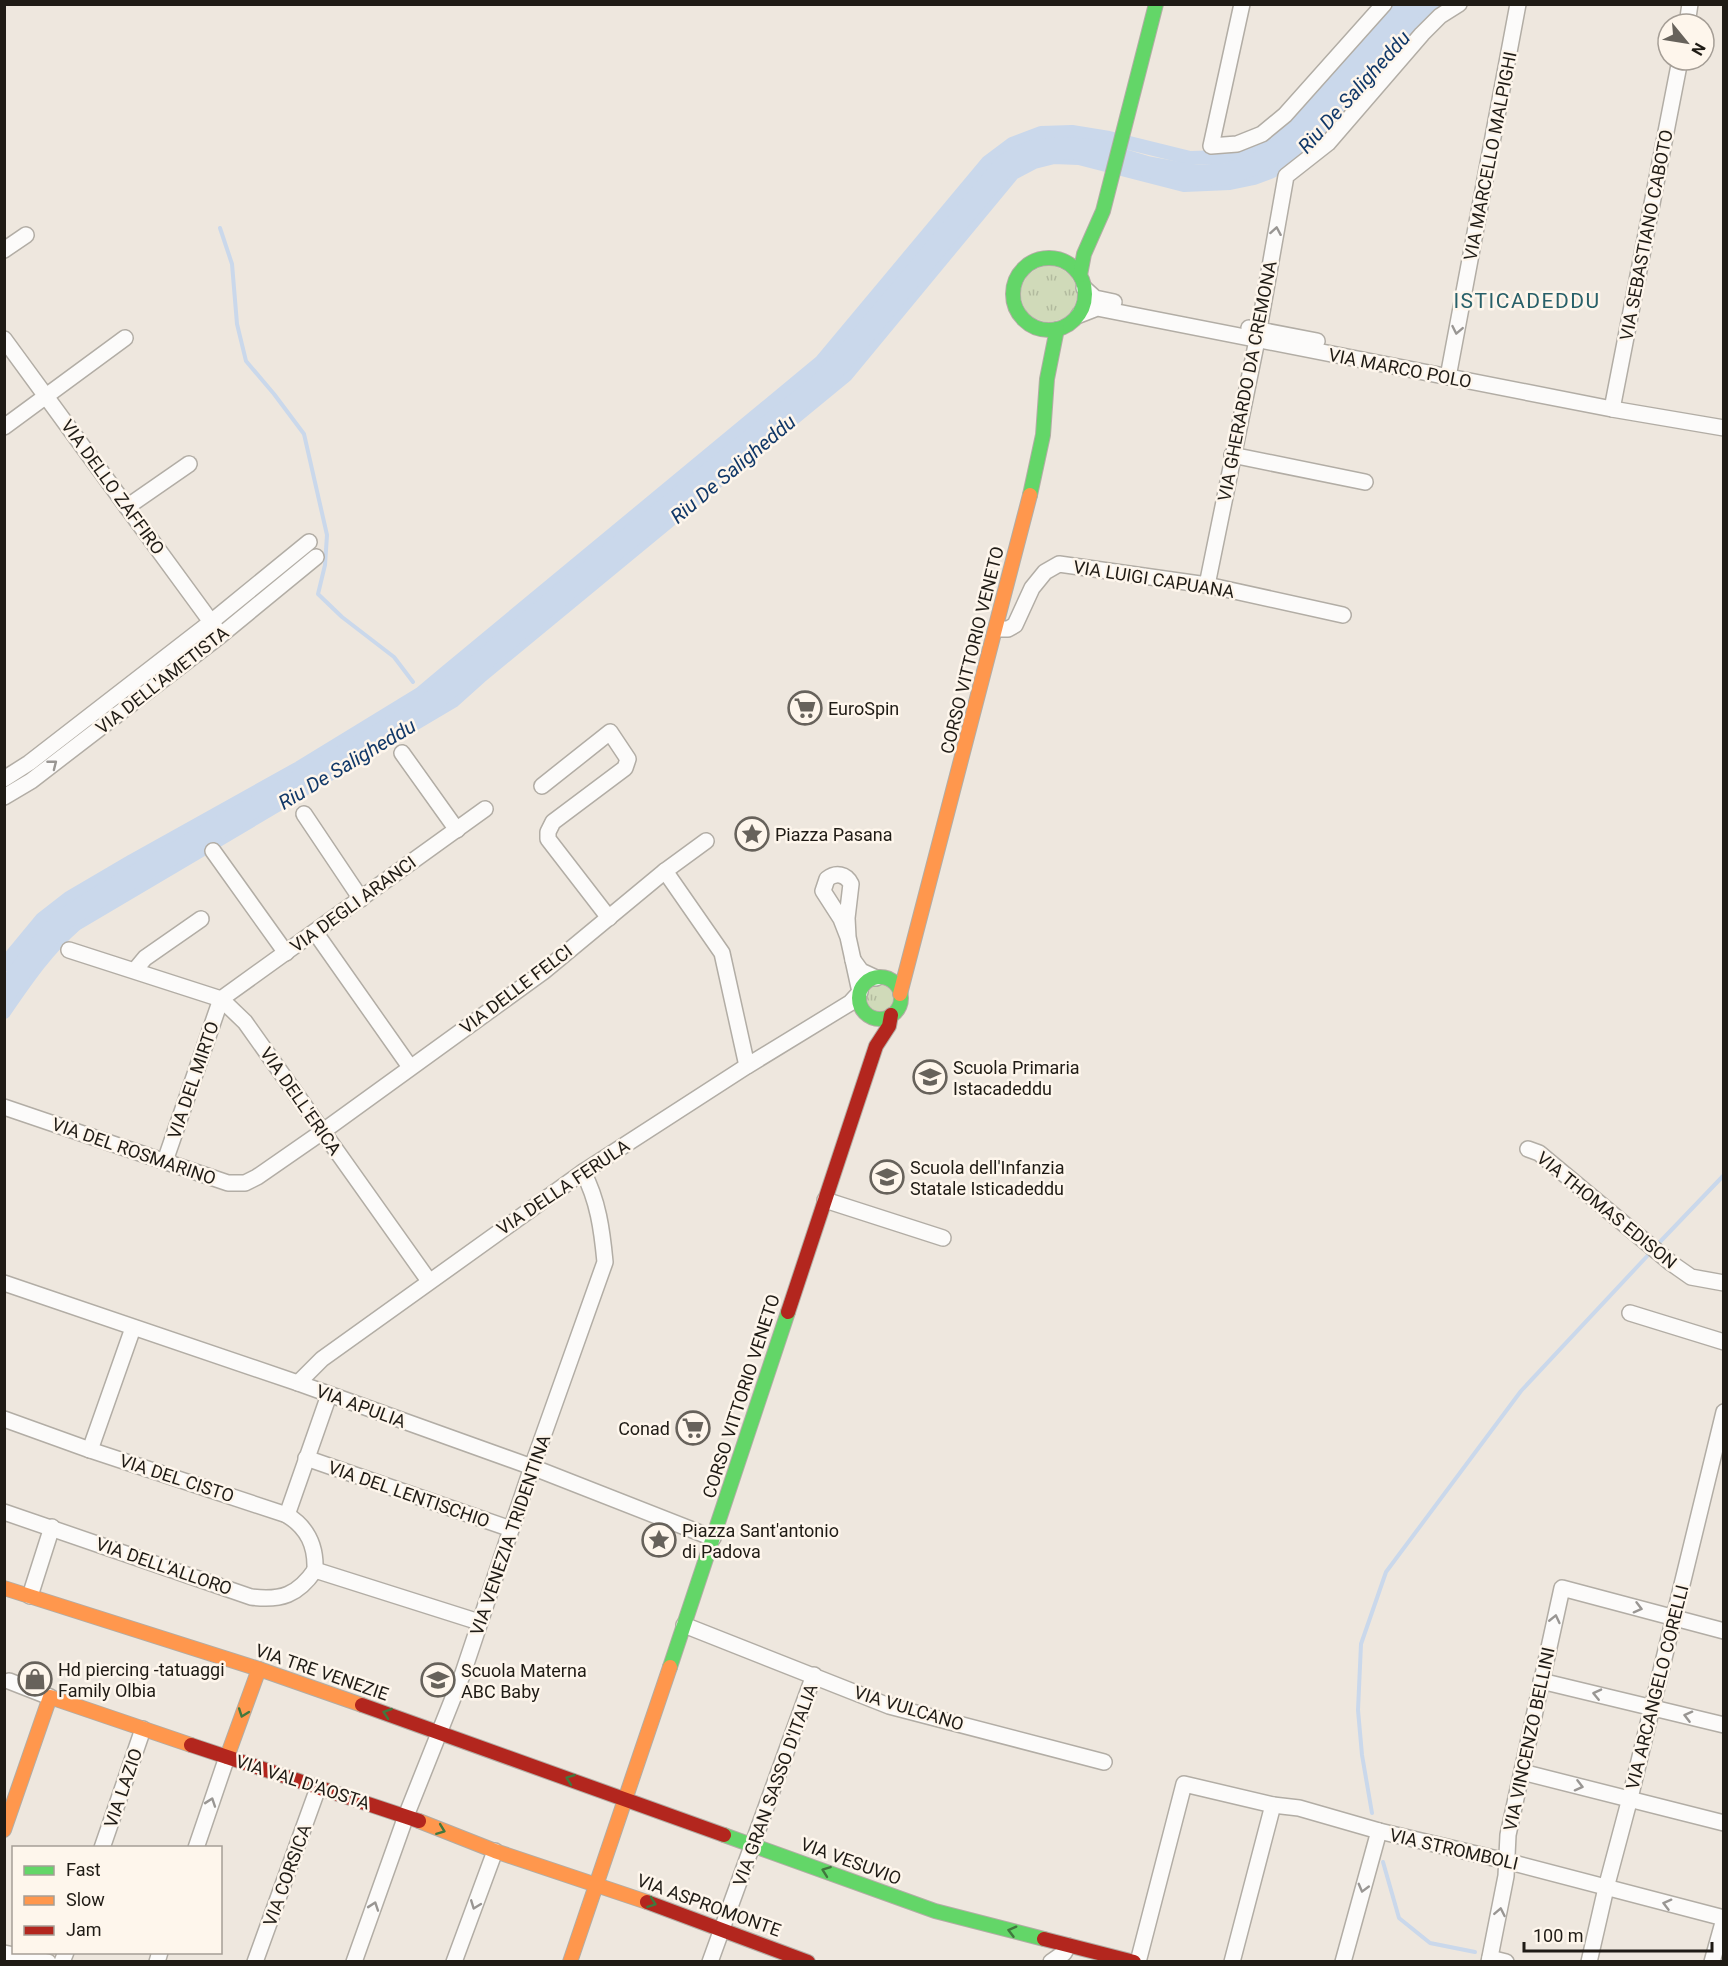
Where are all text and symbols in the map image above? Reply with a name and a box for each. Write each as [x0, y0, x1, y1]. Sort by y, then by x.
north arrow [1656, 12, 1716, 72]
water label: Riu De Saligheddu [1293, 26, 1415, 158]
text: N [1688, 40, 1710, 59]
street label: VIA MARCELLO MALPIGHI [1459, 50, 1521, 262]
street label: VIA SEBASTIANO CABOTO [1615, 128, 1677, 342]
one-way arrow [1269, 226, 1282, 236]
street label: VIA GHERARDO DA CREMONA [1213, 259, 1281, 503]
district label: ISTICADEDDU [1453, 289, 1601, 313]
one-way arrow [1451, 325, 1464, 335]
street label: VIA MARCO POLO [1327, 344, 1473, 392]
water label: Riu De Saligheddu [665, 409, 801, 528]
street label: VIA DELLO ZAFFIRO [57, 416, 169, 558]
street label: CORSO VITTORIO VENETO [936, 544, 1008, 756]
street label: VIA LUIGI CAPUANA [1072, 556, 1236, 602]
street label: VIA DELL'AMETISTA [92, 622, 233, 738]
supermarket icon: EuroSpin [787, 690, 823, 726]
place label: EuroSpin [828, 698, 899, 719]
water label: Riu De Saligheddu [274, 713, 420, 814]
one-way arrow [46, 761, 57, 772]
place icon: Piazza Pasana [734, 816, 770, 852]
place label: Piazza Pasana [775, 824, 893, 845]
street label: VIA DEGLI ARANCI [286, 851, 420, 957]
street label: VIA DELLE FELCI [456, 940, 576, 1038]
street label: VIA DEL MIRTO [163, 1019, 223, 1141]
street label: VIA DELL'ERICA [256, 1043, 346, 1159]
place label: Scuola Primaria Istacadeddu [953, 1057, 1080, 1099]
school or university icon: Scuola Primaria Istacadeddu [912, 1059, 948, 1095]
street label: VIA DEL ROSMARINO [49, 1113, 219, 1189]
street label: VIA DELLA FERULA [493, 1135, 633, 1239]
street label: VIA THOMAS EDISON [1533, 1147, 1681, 1273]
place label: Scuola dell'Infanzia Statale Isticadeddu [910, 1157, 1064, 1199]
school or university icon: Scuola dell'Infanzia Statale Isticadeddu [869, 1159, 905, 1195]
street label: CORSO VITTORIO VENETO [698, 1291, 784, 1501]
street label: VIA APULIA [313, 1380, 409, 1432]
supermarket icon: Conad [675, 1410, 711, 1446]
place label: Conad [618, 1418, 670, 1439]
street label: VIA VENEZIA TRIDENTINA [466, 1432, 554, 1638]
street label: VIA DEL CISTO [117, 1450, 237, 1506]
street label: VIA DEL LENTISCHIO [325, 1456, 493, 1532]
place label: Piazza Sant'antonio di Padova [682, 1520, 839, 1562]
place icon: Piazza Sant'antonio di Padova [641, 1522, 677, 1558]
street label: VIA DELL'ALLORO [93, 1533, 235, 1599]
street label: VIA ARCANGELO CORELLI [1621, 1583, 1693, 1791]
one-way arrow [1633, 1601, 1643, 1614]
one-way arrow [1548, 1614, 1561, 1624]
street label: VIA TRE VENEZIE [253, 1639, 391, 1705]
street label: VIA VINCENZO BELLINI [1499, 1645, 1559, 1833]
place label: Hd piercing -tatuaggi Family Olbia [58, 1659, 225, 1701]
place label: Scuola Materna ABC Baby [461, 1660, 587, 1702]
shop icon: Hd piercing -tatuaggi Family Olbia [17, 1661, 53, 1697]
school or university icon: Scuola Materna ABC Baby [420, 1662, 456, 1698]
street label: VIA GRAN SASSO D'ITALIA [729, 1681, 821, 1889]
street label: VIA VULCANO [852, 1681, 966, 1735]
one-way arrow [1592, 1688, 1602, 1701]
one-way arrow [238, 1707, 250, 1718]
one-way arrow [382, 1708, 392, 1721]
one-way arrow [1683, 1710, 1693, 1723]
street label: VIA LAZIO [100, 1746, 146, 1830]
street label: VIA VAL D'AOSTA [233, 1750, 373, 1814]
one-way arrow [565, 1773, 576, 1786]
one-way arrow [1573, 1778, 1583, 1791]
one-way arrow [204, 1797, 217, 1808]
street label: VIA CORSICA [259, 1821, 315, 1929]
one-way arrow [436, 1822, 446, 1835]
street label: VIA STROMBOLI [1388, 1824, 1520, 1874]
street label: VIA VESUVIO [798, 1833, 904, 1889]
legend [12, 1846, 222, 1954]
text: Fast [66, 1859, 101, 1880]
one-way arrow [821, 1866, 832, 1879]
street label: VIA ASPROMONTE [634, 1869, 784, 1941]
one-way arrow [1358, 1882, 1370, 1893]
text: Slow [66, 1889, 105, 1910]
one-way arrow [646, 1896, 657, 1909]
one-way arrow [1662, 1898, 1672, 1911]
one-way arrow [469, 1900, 482, 1910]
one-way arrow [366, 1901, 379, 1912]
one-way arrow [1492, 1907, 1505, 1917]
scale bar [1524, 1915, 1712, 1953]
text: Jam [66, 1919, 102, 1940]
one-way arrow [1007, 1925, 1017, 1938]
text: 100 m [1533, 1925, 1584, 1946]

